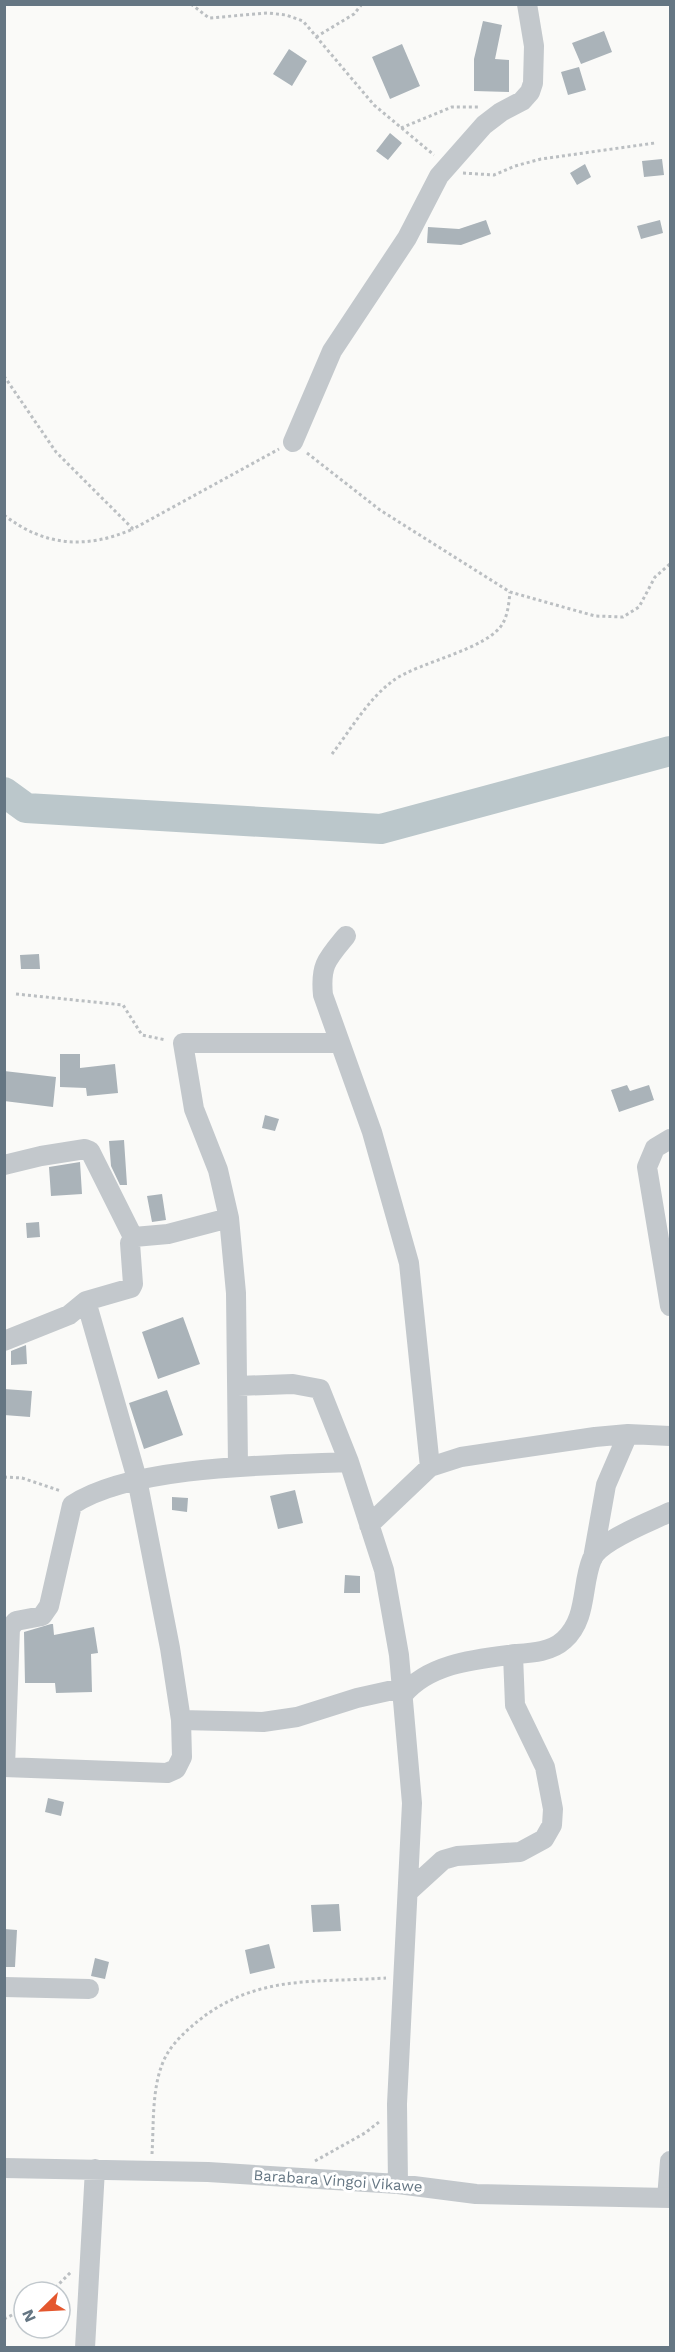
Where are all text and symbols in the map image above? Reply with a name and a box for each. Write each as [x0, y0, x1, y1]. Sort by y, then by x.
street label: Barabara Vingoi Vikawe [253, 2166, 423, 2196]
north arrow [12, 2280, 72, 2340]
text: N [18, 2307, 40, 2325]

